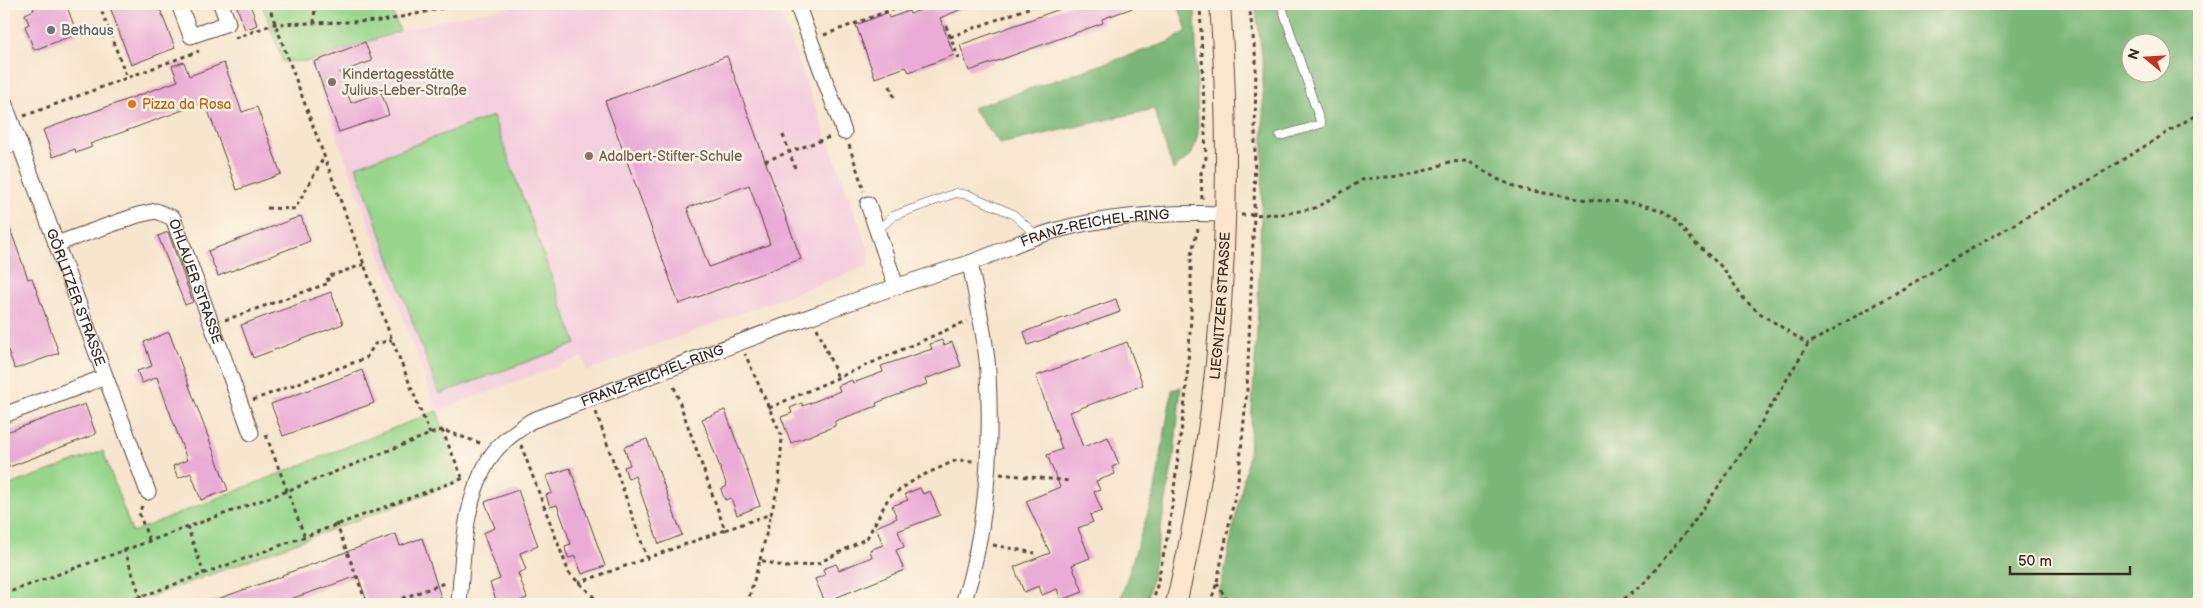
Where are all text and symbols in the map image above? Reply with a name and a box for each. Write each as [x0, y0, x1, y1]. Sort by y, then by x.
place label: Bethaus [61, 22, 114, 39]
marker: Bethaus [45, 24, 57, 36]
north arrow [2120, 32, 2170, 82]
text: N [2124, 47, 2144, 62]
place label: Kindertagesstätte Julius-Leber-Straße [342, 66, 467, 99]
marker: Kindertagesstätte Julius-Leber-Straße [326, 76, 338, 88]
place label: Pizza da Rosa [142, 96, 232, 113]
marker: Pizza da Rosa [126, 98, 138, 110]
place label: Adalbert-Stifter-Schule [599, 148, 742, 165]
marker: Adalbert-Stifter-Schule [583, 150, 595, 162]
street label: FRANZ-REICHEL-RING [1018, 205, 1170, 250]
street label: OHLAUER STRASSE [166, 216, 226, 346]
street label: GÖRLITZER STRASSE [43, 226, 109, 368]
street label: LIEGNITZER STRASSE [1206, 232, 1233, 380]
street label: FRANZ-REICHEL-RING [578, 340, 727, 410]
scale bar [2010, 543, 2130, 575]
text: 50 m [2018, 552, 2052, 571]

